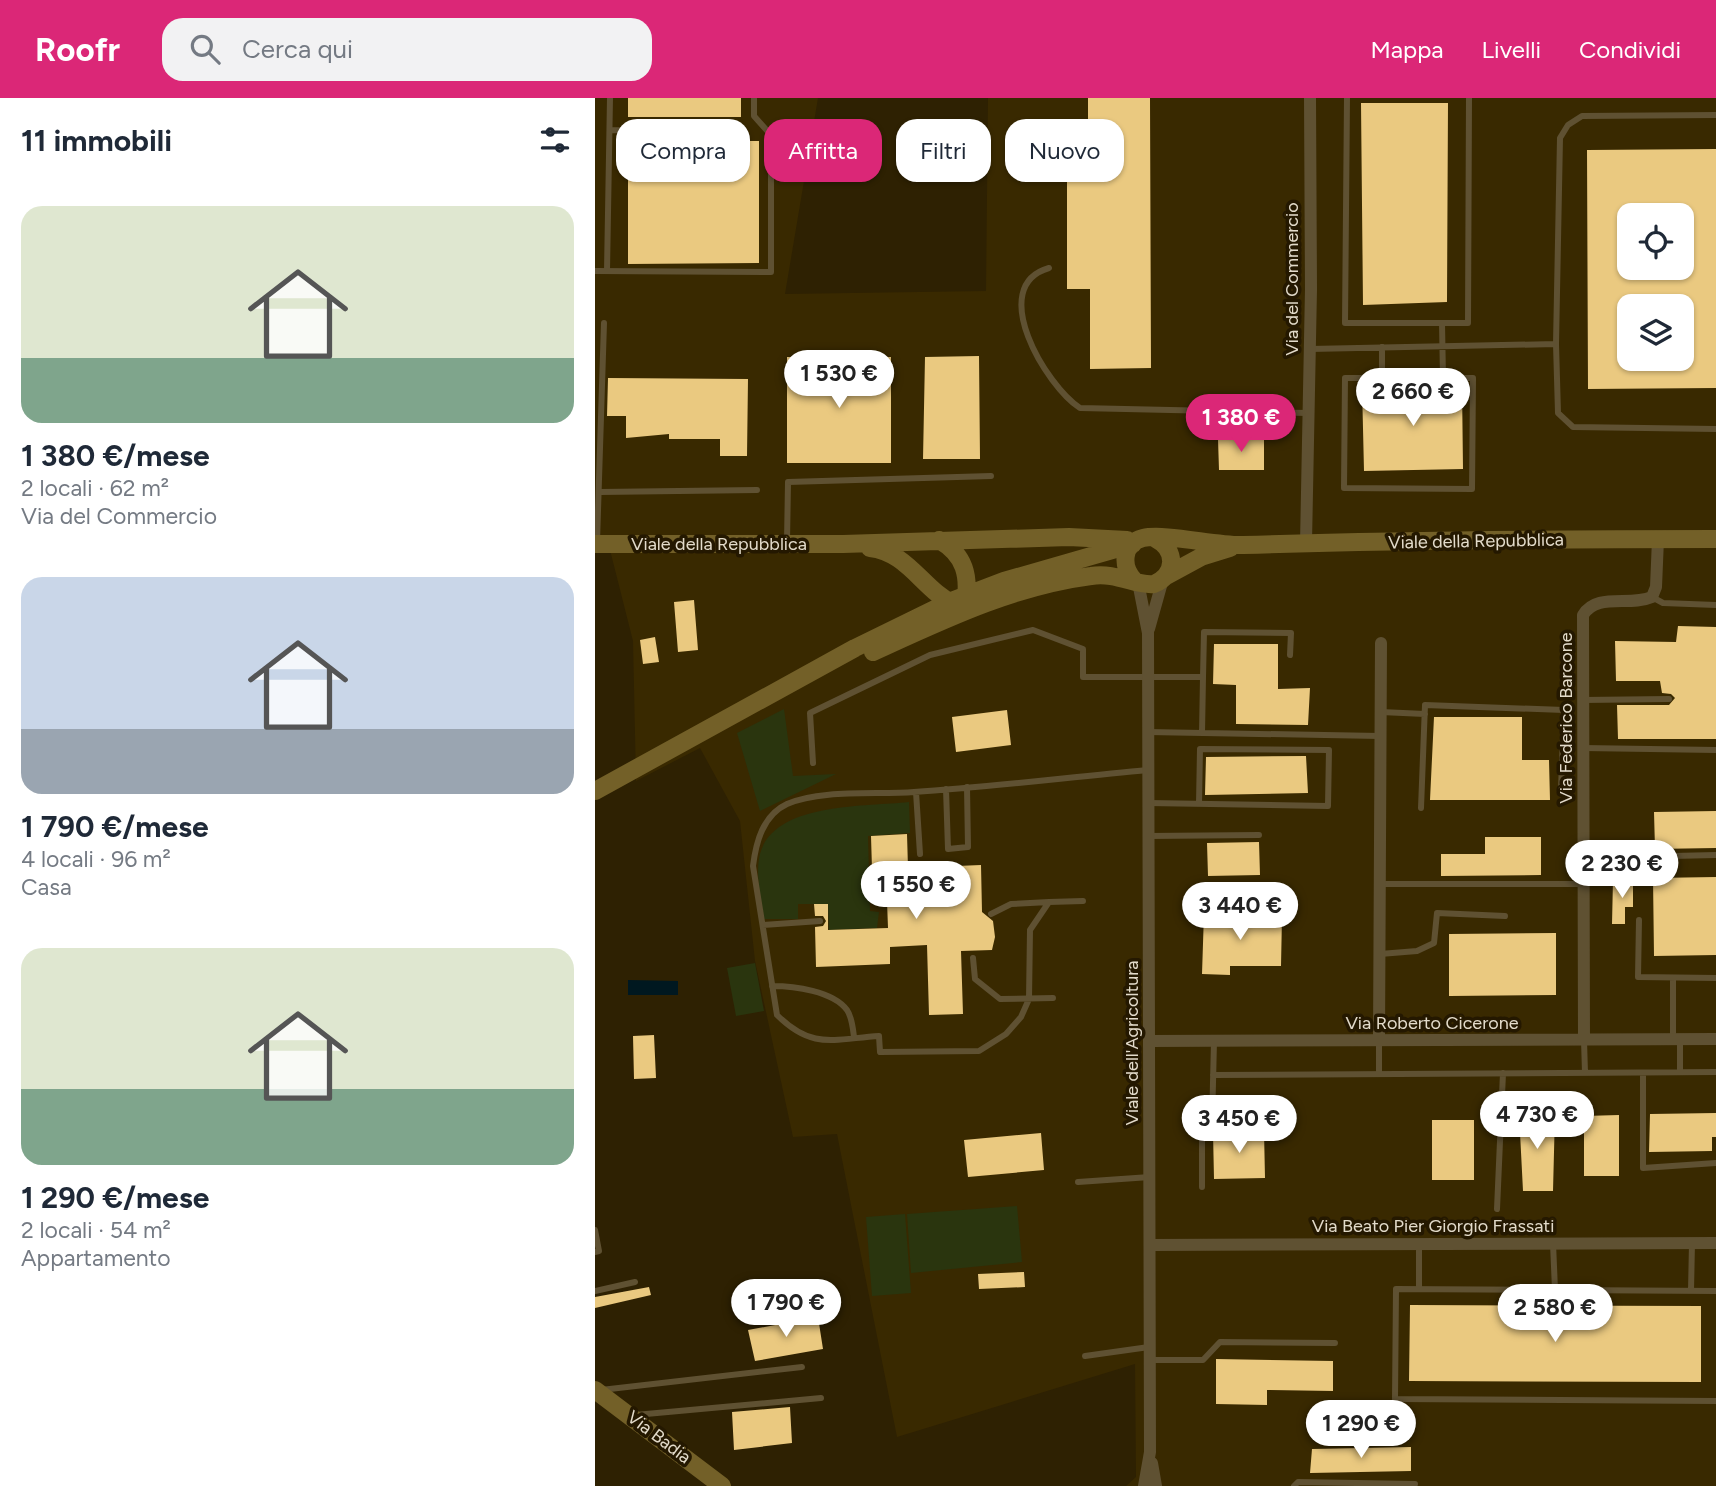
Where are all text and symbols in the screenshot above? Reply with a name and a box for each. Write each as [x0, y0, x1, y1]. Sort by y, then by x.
search box [162, 18, 652, 81]
text: Roofr [35, 30, 120, 69]
icon: search [186, 30, 224, 68]
text: Cerca qui [242, 33, 353, 65]
text: Mappa [1370, 35, 1444, 64]
text: Livelli [1482, 35, 1541, 64]
text: Condividi [1579, 35, 1681, 64]
chip: Compra [616, 119, 750, 182]
chip: Affitta [764, 119, 882, 182]
chip: Filtri [896, 119, 991, 182]
chip: Nuovo [1005, 119, 1124, 182]
icon: filters [536, 121, 574, 159]
text: 11 immobili [21, 122, 172, 159]
street label: Via del Commercio [1281, 202, 1303, 356]
map controls [1617, 203, 1694, 371]
button: locate [1617, 203, 1694, 280]
icon: home [235, 251, 361, 377]
button: layers [1617, 294, 1694, 371]
pin: 1 530 € [774, 350, 904, 410]
text: 1 530 € [800, 359, 878, 387]
pin: 2 660 € [1348, 368, 1478, 428]
text: 2 660 € [1372, 377, 1454, 405]
pin: 1 380 € [1176, 394, 1306, 454]
text: 1 380 € [1202, 403, 1280, 431]
text: 1 380 €/mese [21, 437, 210, 474]
text: 2 locali · 62 m² [21, 474, 169, 502]
text: Via del Commercio [21, 502, 217, 530]
street label: Viale della Repubblica [1388, 528, 1564, 554]
street label: Viale della Repubblica [631, 533, 807, 555]
icon: home [235, 622, 361, 748]
street label: Via Federico Barcone [1555, 632, 1577, 804]
text: 1 790 €/mese [21, 808, 209, 845]
pin: 2 230 € [1557, 840, 1687, 900]
text: 4 locali · 96 m² [21, 845, 171, 873]
text: 2 230 € [1581, 849, 1663, 877]
pin: 1 550 € [851, 862, 981, 921]
text: 1 550 € [877, 870, 955, 898]
text: Casa [21, 873, 72, 901]
pin: 3 440 € [1175, 882, 1305, 942]
text: 3 440 € [1198, 891, 1282, 919]
street label: Viale dell'Agricoltura [1121, 960, 1143, 1126]
icon: home [235, 993, 361, 1119]
street label: Via Roberto Cicerone [1345, 1012, 1519, 1034]
pin: 4 730 € [1472, 1091, 1602, 1151]
pin: 3 450 € [1174, 1096, 1304, 1155]
text: 4 730 € [1496, 1100, 1578, 1128]
text: 3 450 € [1198, 1104, 1280, 1132]
text: 1 290 €/mese [21, 1179, 209, 1216]
street label: Via Beato Pier Giorgio Frassati [1312, 1215, 1554, 1237]
text: 2 locali · 54 m² [21, 1216, 171, 1244]
text: Appartamento [21, 1244, 171, 1272]
pin: 1 790 € [721, 1280, 851, 1339]
pin: 2 580 € [1490, 1284, 1620, 1344]
text: 1 790 € [747, 1288, 825, 1316]
text: 2 580 € [1514, 1293, 1596, 1321]
pin: 1 290 € [1296, 1400, 1426, 1460]
street label: Via Badia [623, 1406, 695, 1468]
text: 1 290 € [1322, 1409, 1400, 1437]

